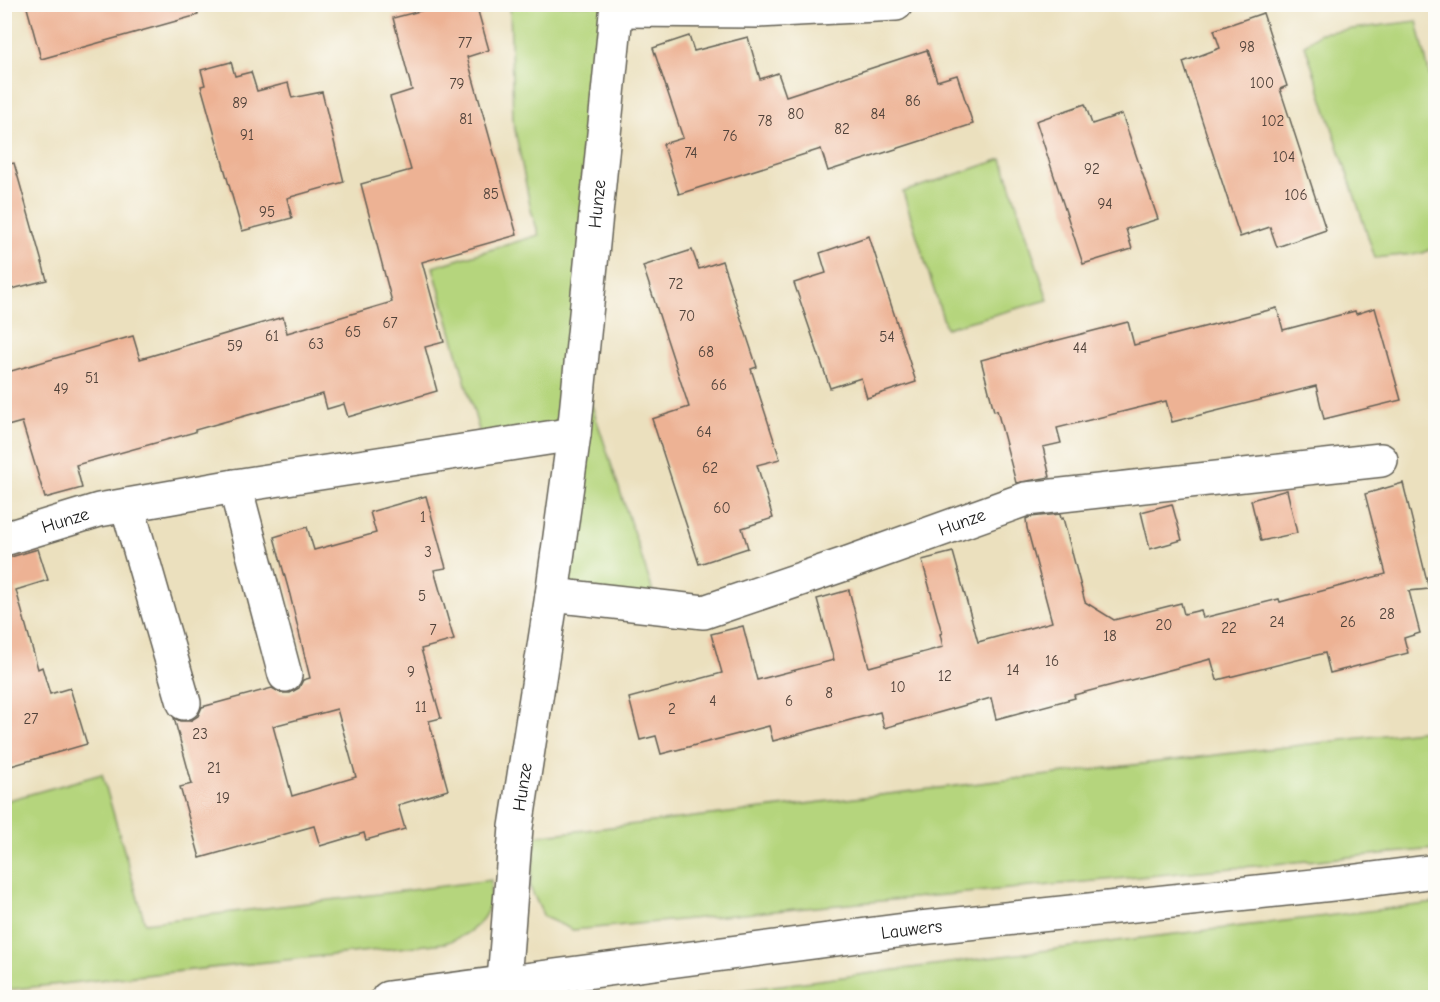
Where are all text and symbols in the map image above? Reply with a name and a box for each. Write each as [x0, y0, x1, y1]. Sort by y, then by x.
house number: 77 [458, 34, 472, 52]
house number: 98 [1239, 38, 1255, 56]
house number: 100 [1250, 74, 1274, 92]
house number: 79 [449, 75, 465, 93]
house number: 86 [905, 92, 921, 110]
house number: 89 [232, 94, 248, 112]
house number: 80 [788, 105, 804, 123]
house number: 84 [871, 105, 886, 123]
house number: 81 [459, 110, 473, 128]
house number: 78 [758, 112, 772, 130]
house number: 102 [1262, 112, 1284, 130]
house number: 82 [834, 120, 850, 138]
house number: 91 [240, 126, 254, 144]
house number: 76 [722, 127, 738, 145]
house number: 74 [684, 144, 698, 162]
house number: 104 [1273, 148, 1295, 166]
house number: 92 [1084, 160, 1100, 178]
street label: Hunze [585, 179, 610, 229]
house number: 85 [483, 185, 499, 203]
house number: 106 [1284, 186, 1308, 204]
house number: 94 [1097, 195, 1113, 213]
house number: 95 [259, 203, 275, 221]
house number: 72 [669, 275, 683, 293]
house number: 70 [679, 307, 695, 325]
house number: 67 [382, 314, 398, 332]
house number: 65 [345, 323, 361, 341]
house number: 61 [265, 327, 279, 345]
house number: 54 [879, 328, 895, 346]
house number: 63 [308, 335, 324, 353]
house number: 59 [227, 337, 243, 355]
house number: 44 [1073, 339, 1087, 357]
house number: 68 [698, 343, 714, 361]
house number: 51 [85, 369, 99, 387]
house number: 66 [711, 376, 727, 394]
house number: 49 [53, 380, 69, 398]
house number: 64 [696, 423, 712, 441]
house number: 62 [702, 459, 718, 477]
house number: 60 [713, 499, 731, 517]
street label: Hunze [39, 504, 92, 538]
street label: Hunze [936, 504, 988, 541]
house number: 1 [420, 508, 426, 526]
house number: 3 [424, 543, 432, 561]
house number: 5 [418, 587, 426, 605]
house number: 28 [1379, 605, 1395, 623]
house number: 24 [1269, 613, 1285, 631]
house number: 26 [1340, 613, 1356, 631]
house number: 20 [1156, 616, 1172, 634]
house number: 22 [1221, 619, 1237, 637]
house number: 7 [429, 621, 437, 639]
house number: 18 [1103, 627, 1117, 645]
house number: 16 [1045, 652, 1059, 670]
house number: 14 [1006, 661, 1020, 679]
house number: 9 [407, 663, 415, 681]
house number: 12 [938, 667, 952, 685]
house number: 10 [890, 678, 906, 696]
house number: 8 [825, 684, 833, 702]
house number: 4 [709, 692, 717, 710]
house number: 6 [785, 692, 793, 710]
house number: 11 [415, 698, 427, 716]
house number: 2 [668, 700, 676, 718]
house number: 27 [24, 710, 38, 728]
house number: 23 [192, 725, 208, 743]
house number: 21 [207, 759, 221, 777]
street label: Hunze [509, 761, 537, 813]
house number: 19 [216, 789, 230, 807]
street label: Lauwers [880, 916, 943, 944]

